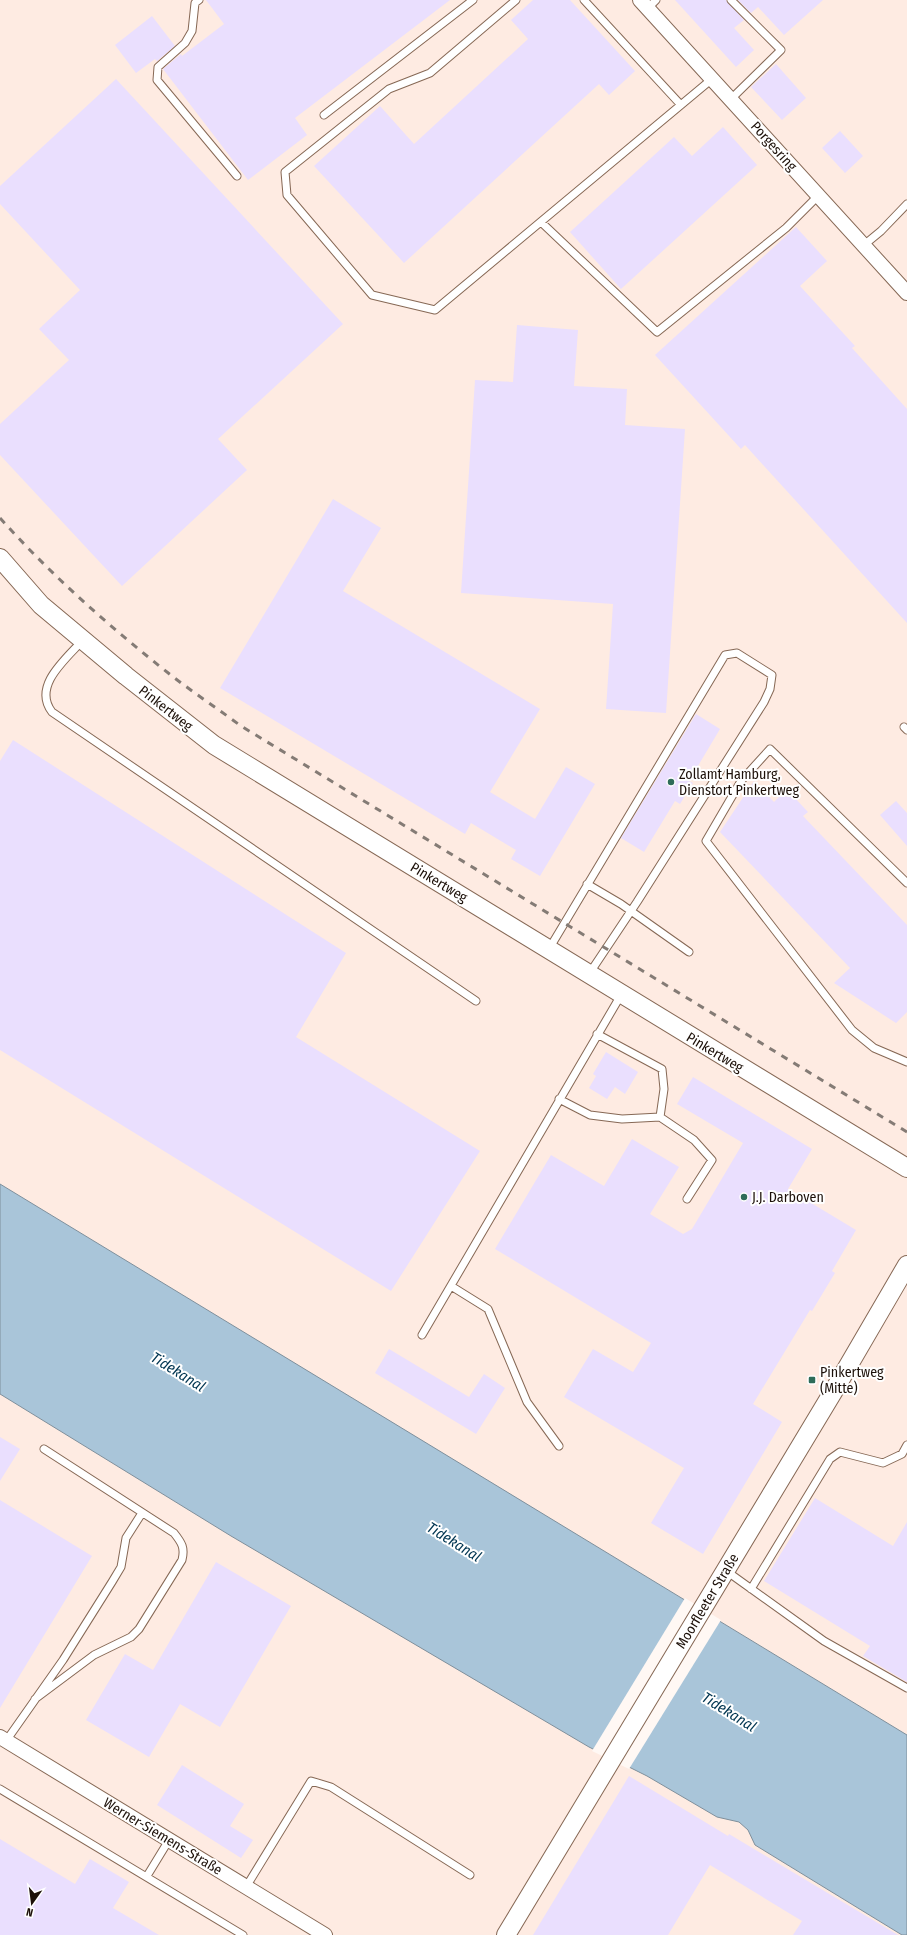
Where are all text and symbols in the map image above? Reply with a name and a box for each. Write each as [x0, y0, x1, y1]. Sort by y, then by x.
street label: Porgesring [747, 118, 800, 175]
street label: Pinkertweg [135, 682, 196, 735]
place label: Zollamt Hamburg, Dienstort Pinkertweg [679, 766, 800, 799]
marker: Zollamt Hamburg, Dienstort Pinkertweg [666, 777, 676, 787]
street label: Pinkertweg [407, 859, 471, 906]
street label: Pinkertweg [683, 1029, 747, 1076]
place label: J.J. Darboven [752, 1189, 824, 1206]
marker: J.J. Darboven [739, 1192, 749, 1202]
water label: Tidekanal [148, 1348, 209, 1396]
place label: Pinkertweg (Mitte) [820, 1364, 884, 1397]
marker: Pinkertweg (Mitte) [807, 1375, 817, 1385]
water label: Tidekanal [424, 1518, 485, 1566]
street label: Moorfleeter Straße [672, 1551, 742, 1652]
water label: Tidekanal [699, 1688, 760, 1736]
street label: Werner-Siemens-Straße [100, 1794, 225, 1879]
north arrow [12, 1883, 52, 1923]
text: N [25, 1905, 34, 1919]

